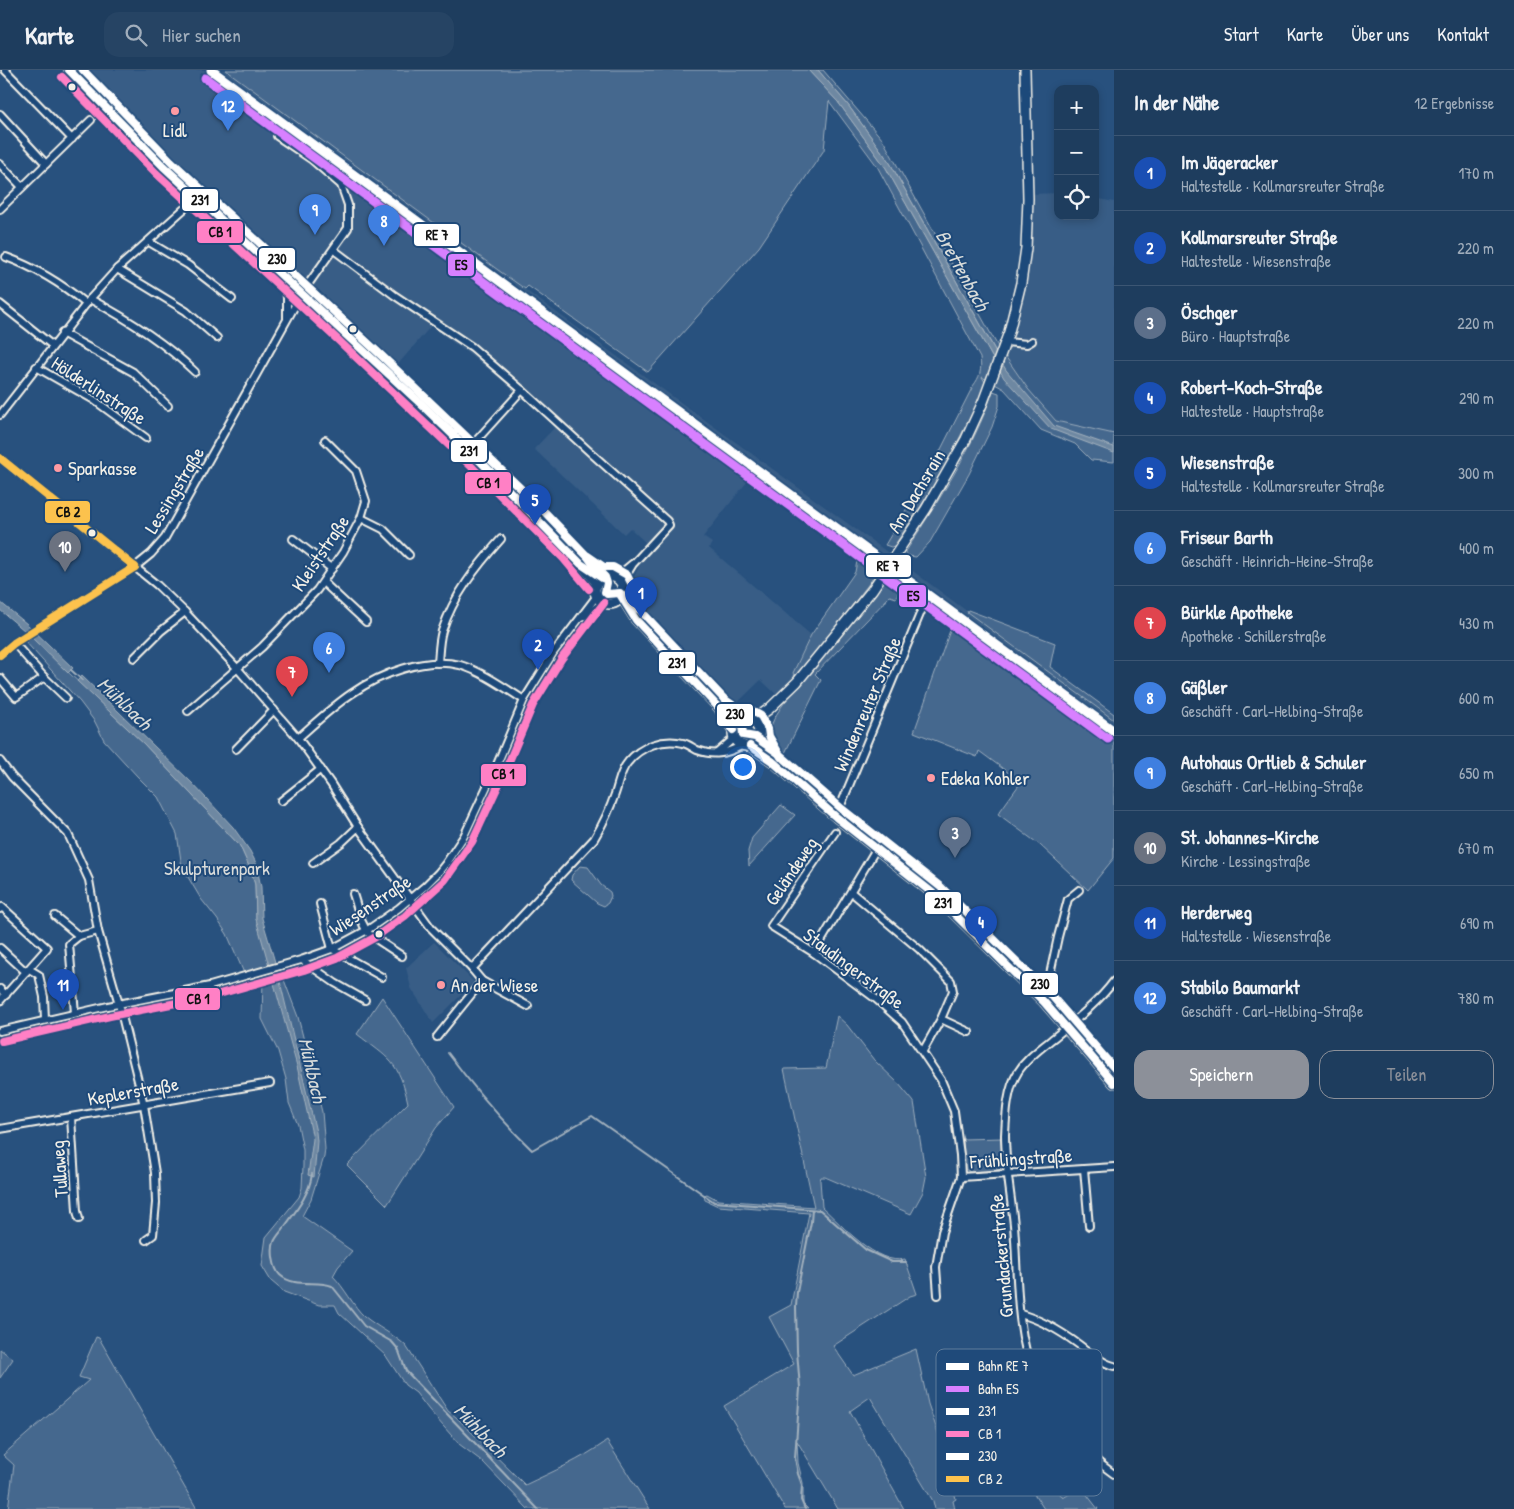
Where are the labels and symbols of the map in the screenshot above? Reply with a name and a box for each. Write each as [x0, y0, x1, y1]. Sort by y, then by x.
unlabelled marker [67, 82, 77, 92]
pin: 12 [212, 90, 244, 131]
marker: Lidl [169, 105, 181, 117]
place label: Lidl [163, 117, 188, 143]
line badge: 231 [181, 188, 219, 212]
text: 231 [191, 190, 209, 209]
pin: 9 [299, 194, 331, 235]
pin: 8 [368, 205, 400, 246]
line badge: CB 1 [196, 220, 244, 244]
text: CB 1 [208, 222, 232, 241]
line badge: RE 7 [413, 223, 460, 247]
text: RE 7 [426, 225, 448, 244]
water label: Brettenbach [930, 225, 997, 317]
line badge: 230 [258, 247, 296, 271]
text: 230 [267, 249, 287, 268]
line badge: ES [447, 253, 475, 277]
text: ES [455, 255, 468, 274]
unlabelled marker [348, 324, 358, 334]
street label: Hölderlinstraße [47, 350, 152, 431]
line badge: 231 [450, 439, 488, 463]
street label: Lessingstraße [138, 441, 210, 538]
text: 231 [460, 441, 478, 460]
street label: Am Dachsrain [881, 444, 951, 538]
place label: Sparkasse [68, 455, 138, 481]
marker: Sparkasse [52, 462, 64, 474]
line badge: CB 1 [464, 471, 512, 495]
text: CB 1 [476, 473, 500, 492]
pin: 5 [519, 484, 551, 525]
line badge: CB 2 [44, 500, 91, 524]
text: CB 2 [56, 502, 81, 521]
street label: Kleiststraße [285, 509, 355, 596]
unlabelled marker [87, 528, 97, 538]
pin: 10 [49, 531, 81, 572]
line badge: RE 7 [865, 554, 912, 578]
text: RE 7 [877, 556, 899, 575]
pin: 1 [625, 577, 657, 618]
line badge: ES [898, 584, 927, 608]
text: ES [907, 586, 920, 605]
pin: 2 [522, 629, 554, 670]
pin: 6 [313, 632, 345, 673]
street label: Windenreuter Straße [827, 632, 907, 775]
line badge: 231 [658, 651, 696, 675]
text: 231 [668, 653, 686, 672]
pin: 7 [276, 656, 308, 697]
water label: Mühlbach [92, 670, 159, 737]
line badge: 230 [716, 703, 754, 727]
text: 230 [725, 704, 745, 723]
your location [730, 754, 756, 780]
line badge: CB 1 [480, 763, 527, 787]
text: CB 1 [491, 764, 515, 783]
place label: Edeka Kohler [941, 765, 1030, 791]
marker: Edeka Kohler [925, 772, 937, 784]
pin: 3 [939, 817, 971, 858]
street label: Geländeweg [759, 832, 823, 910]
park label: Skulpturenpark [164, 855, 270, 881]
street label: Wiesenstraße [324, 868, 416, 942]
line badge: 231 [924, 891, 962, 915]
text: 231 [934, 893, 952, 912]
pin: 4 [965, 906, 997, 947]
street label: Staudingerstraße [798, 921, 910, 1015]
unlabelled marker [374, 929, 384, 939]
pin: 11 [47, 969, 79, 1010]
place label: An der Wiese [451, 972, 539, 998]
line badge: 230 [1021, 972, 1059, 996]
text: 230 [1030, 974, 1050, 993]
marker: An der Wiese [435, 979, 447, 991]
line badge: CB 1 [174, 987, 221, 1011]
text: CB 1 [186, 989, 210, 1008]
water label: Mühlbach [292, 1035, 334, 1107]
street label: Keplerstraße [86, 1070, 181, 1112]
street label: Tullaweg [44, 1140, 74, 1198]
street label: Frühlingstraße [968, 1141, 1074, 1175]
street label: Grundackerstraße [983, 1193, 1019, 1319]
legend [936, 1349, 1102, 1496]
text: Bahn RE 7 [978, 1356, 1029, 1375]
text: Bahn ES [978, 1379, 1019, 1398]
water label: Mühlbach [448, 1397, 515, 1464]
text: 231 [978, 1401, 996, 1420]
text: CB 1 [978, 1424, 1001, 1443]
text: 230 [978, 1446, 997, 1465]
text: CB 2 [978, 1469, 1003, 1488]

